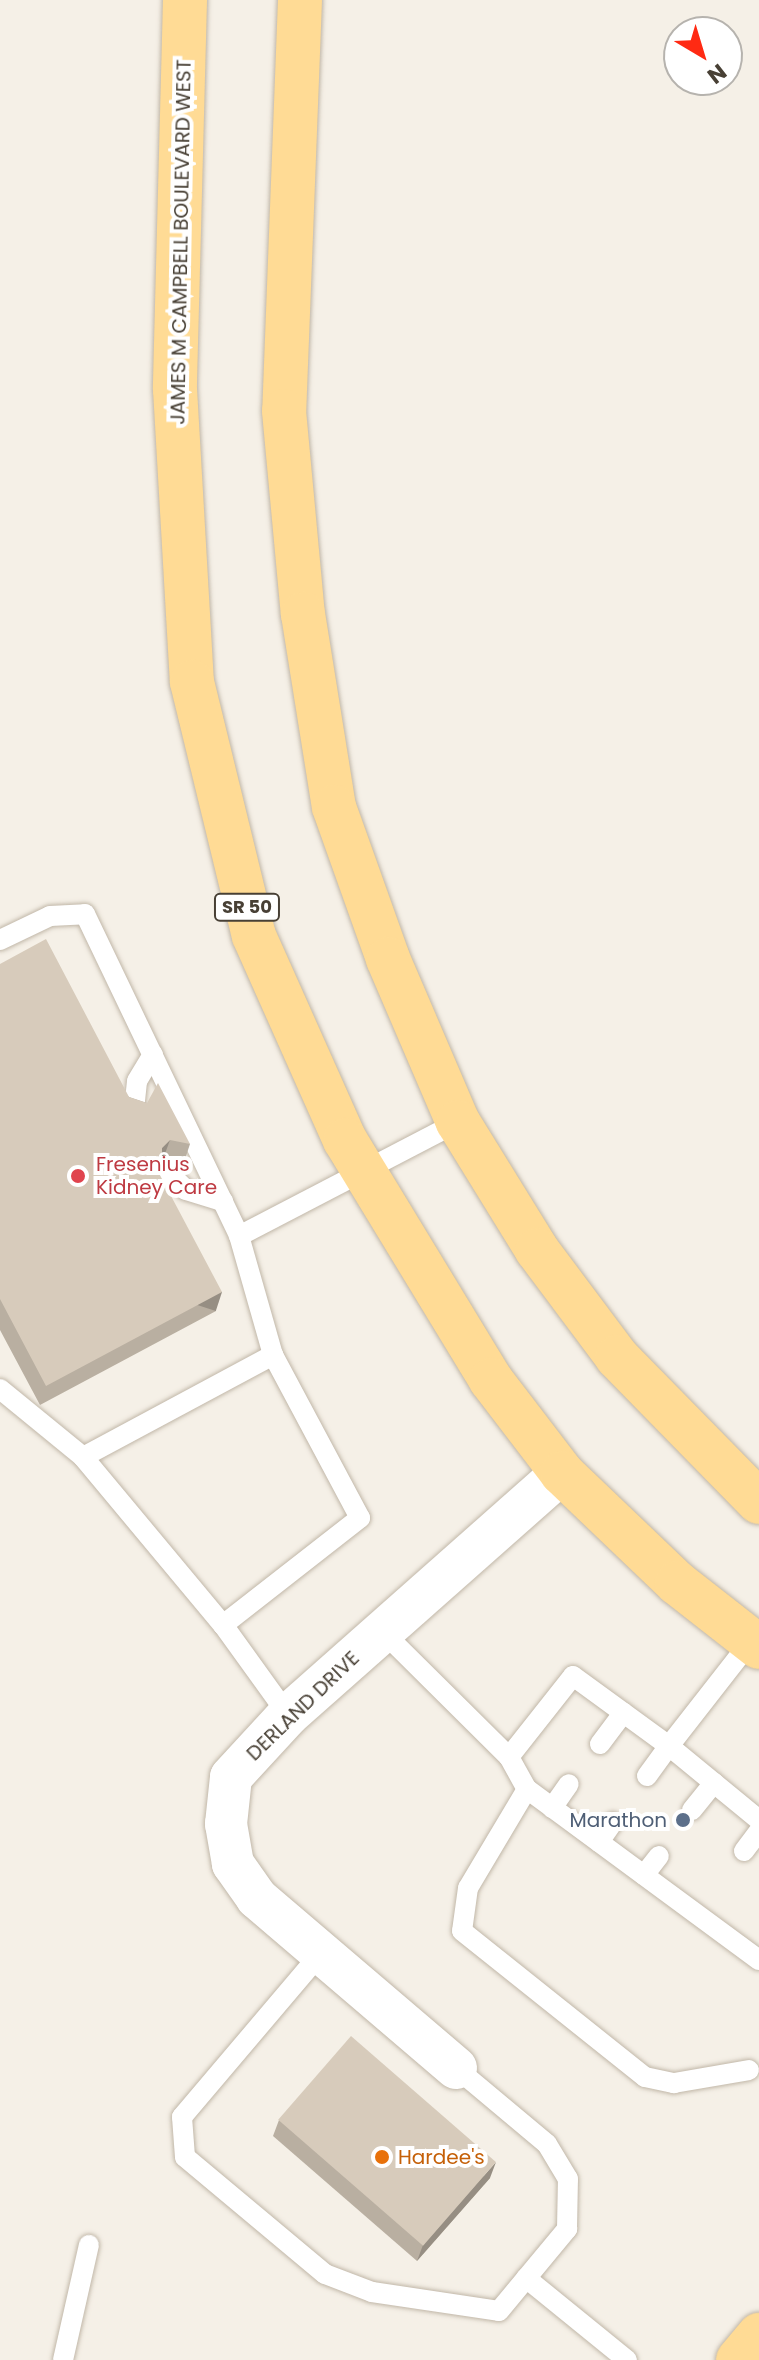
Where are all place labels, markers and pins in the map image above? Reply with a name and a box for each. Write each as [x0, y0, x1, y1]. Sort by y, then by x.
place label: Fresenius Kidney Care [96, 1152, 217, 1199]
marker: Fresenius Kidney Care [67, 1165, 89, 1187]
place label: Marathon [570, 1808, 667, 1832]
marker: Marathon [674, 1811, 692, 1829]
place label: Hardee's [398, 2145, 485, 2169]
marker: Hardee's [373, 2148, 391, 2166]

